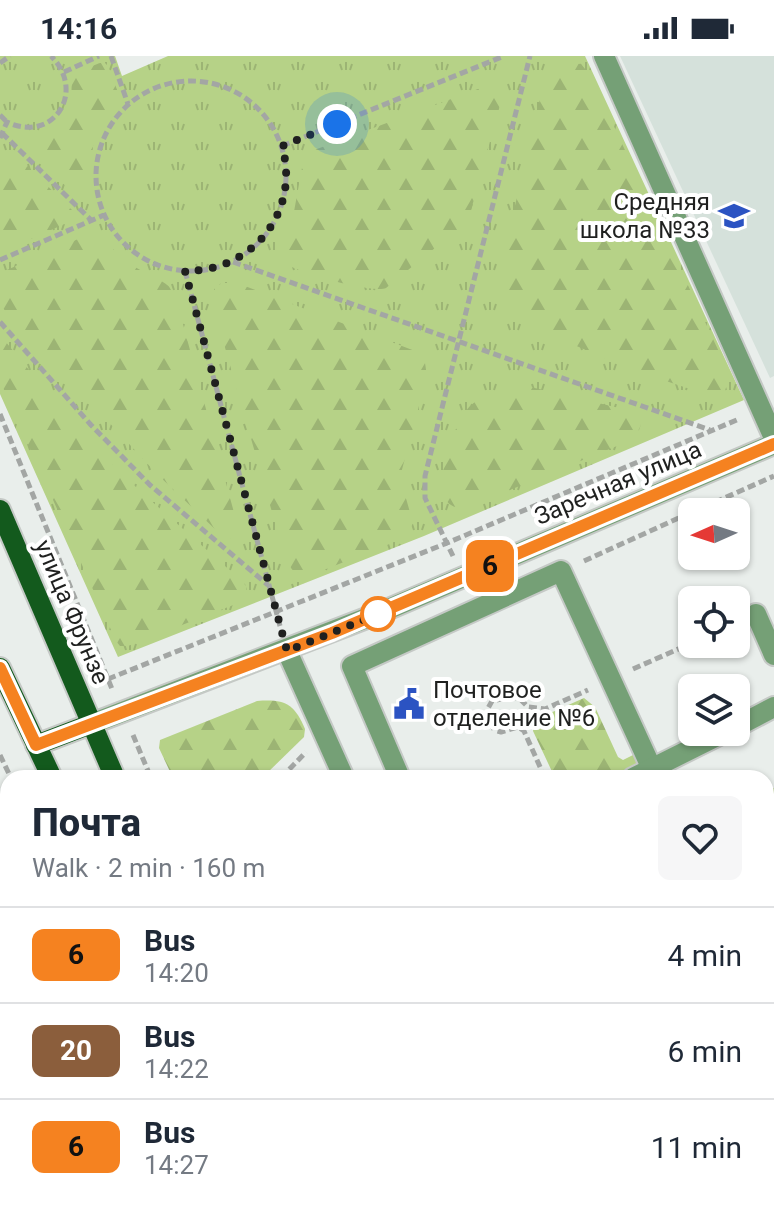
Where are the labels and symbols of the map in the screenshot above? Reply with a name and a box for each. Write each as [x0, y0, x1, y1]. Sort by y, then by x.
your location [317, 104, 357, 144]
place label: Средняя школа №33 [580, 188, 710, 244]
school or university icon: Средняя школа №33 [717, 199, 751, 233]
street label: Заречная улица [530, 435, 706, 531]
north arrow [678, 498, 750, 570]
street label: улица Фрунзе [29, 536, 115, 688]
line badge: 6 [464, 540, 516, 592]
unlabelled marker [361, 597, 395, 631]
place label: Почтовое отделение №6 [433, 676, 595, 732]
public building icon: Почтовое отделение №6 [392, 687, 426, 721]

